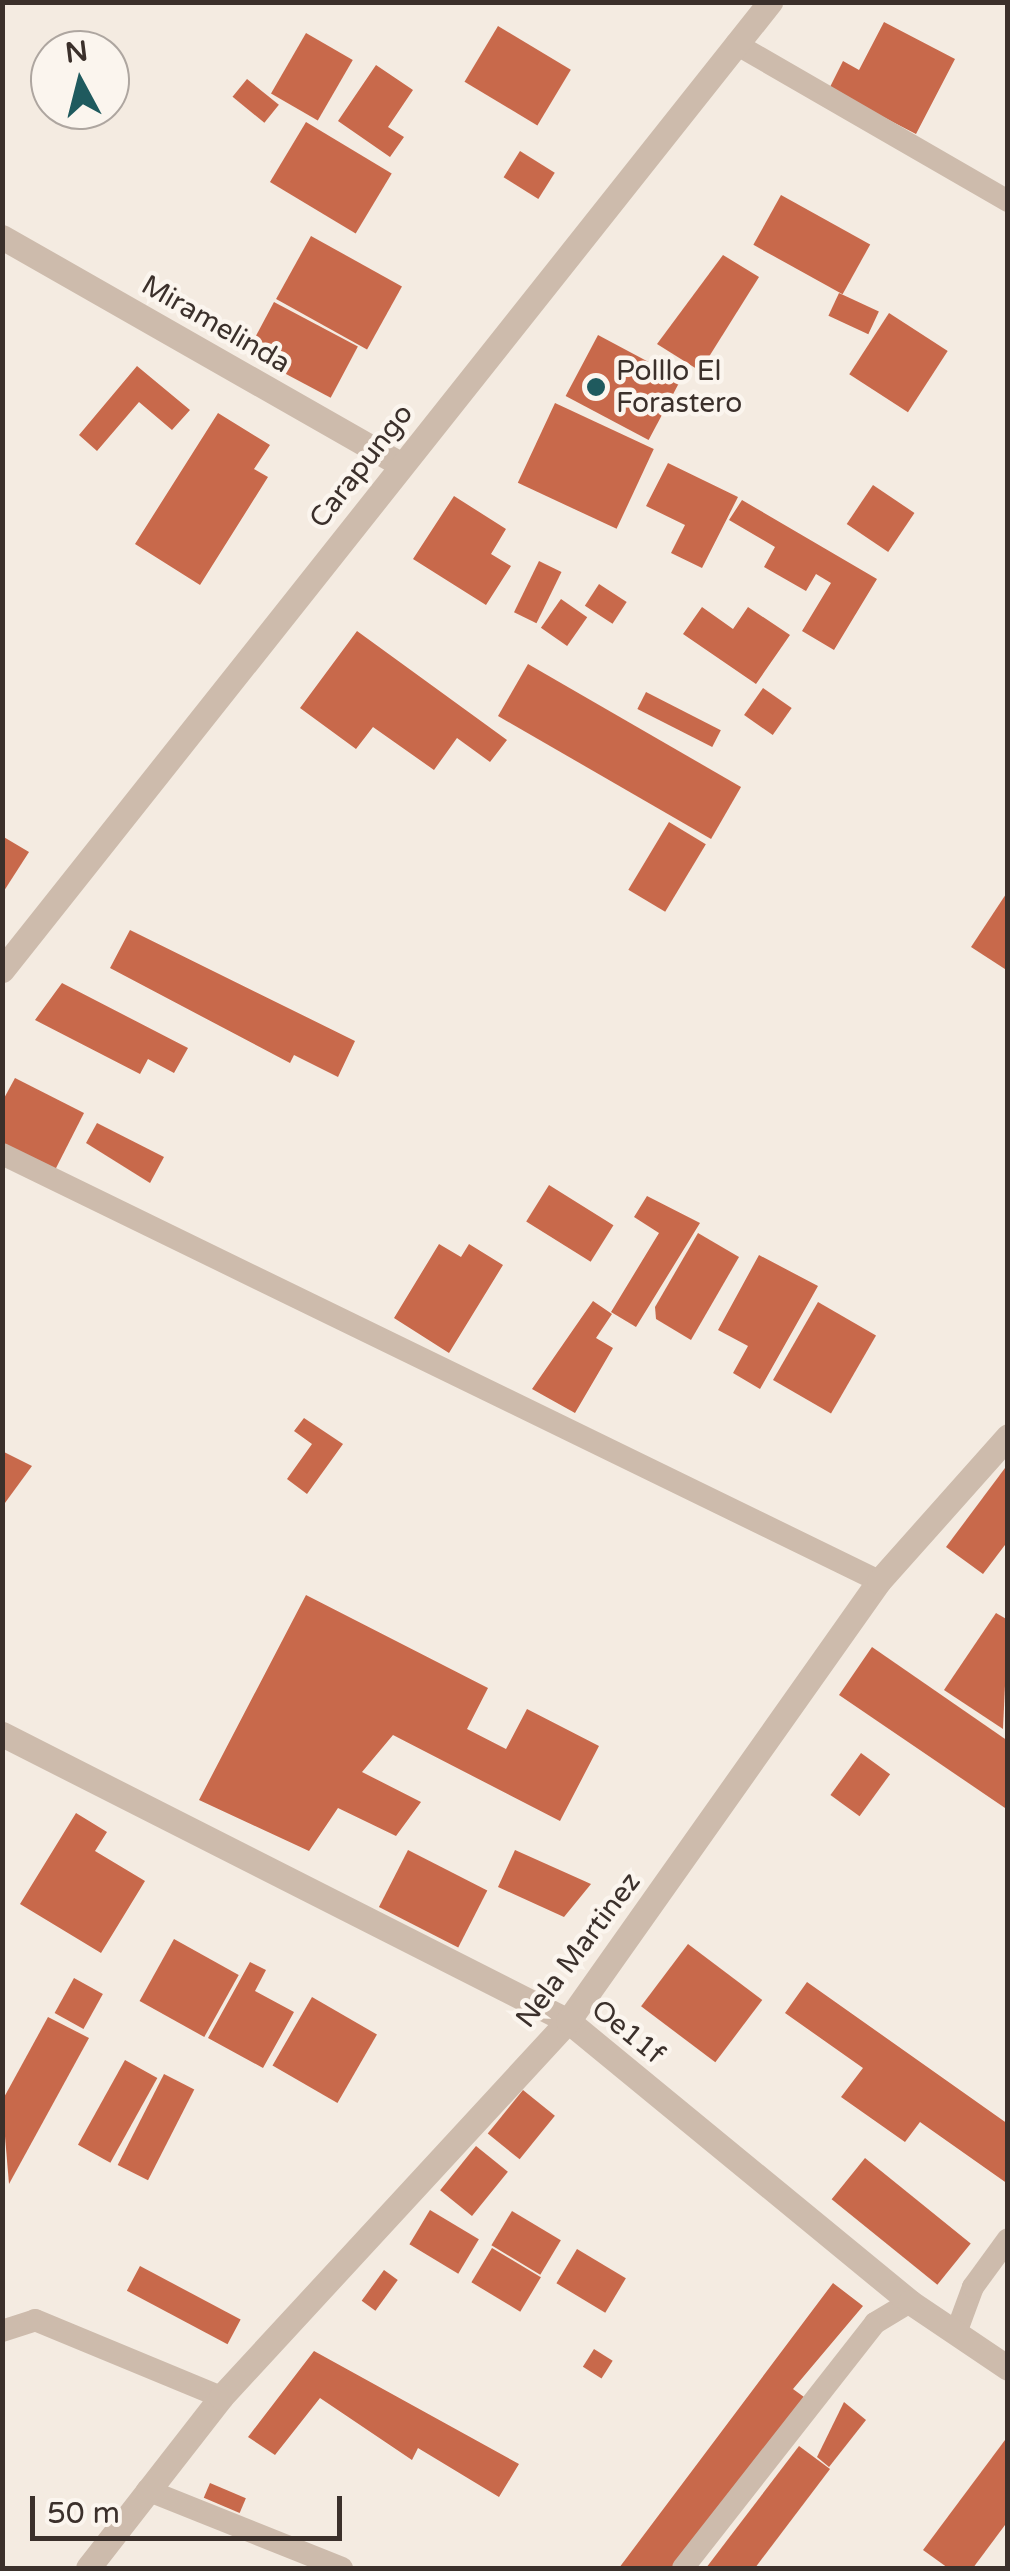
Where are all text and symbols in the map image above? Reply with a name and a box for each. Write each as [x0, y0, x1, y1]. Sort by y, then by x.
north arrow [30, 30, 130, 130]
text: N [63, 34, 90, 70]
street label: Miramelinda [136, 268, 296, 380]
place label: Polllo El Forastero [616, 354, 742, 420]
marker: Polllo El Forastero [585, 376, 607, 398]
street label: Carapungo [302, 397, 420, 535]
street label: Nela Martinez [509, 1866, 647, 2034]
street label: Oe11f [585, 1993, 671, 2071]
scale bar [35, 2476, 348, 2538]
text: 50 m [47, 2495, 120, 2532]

